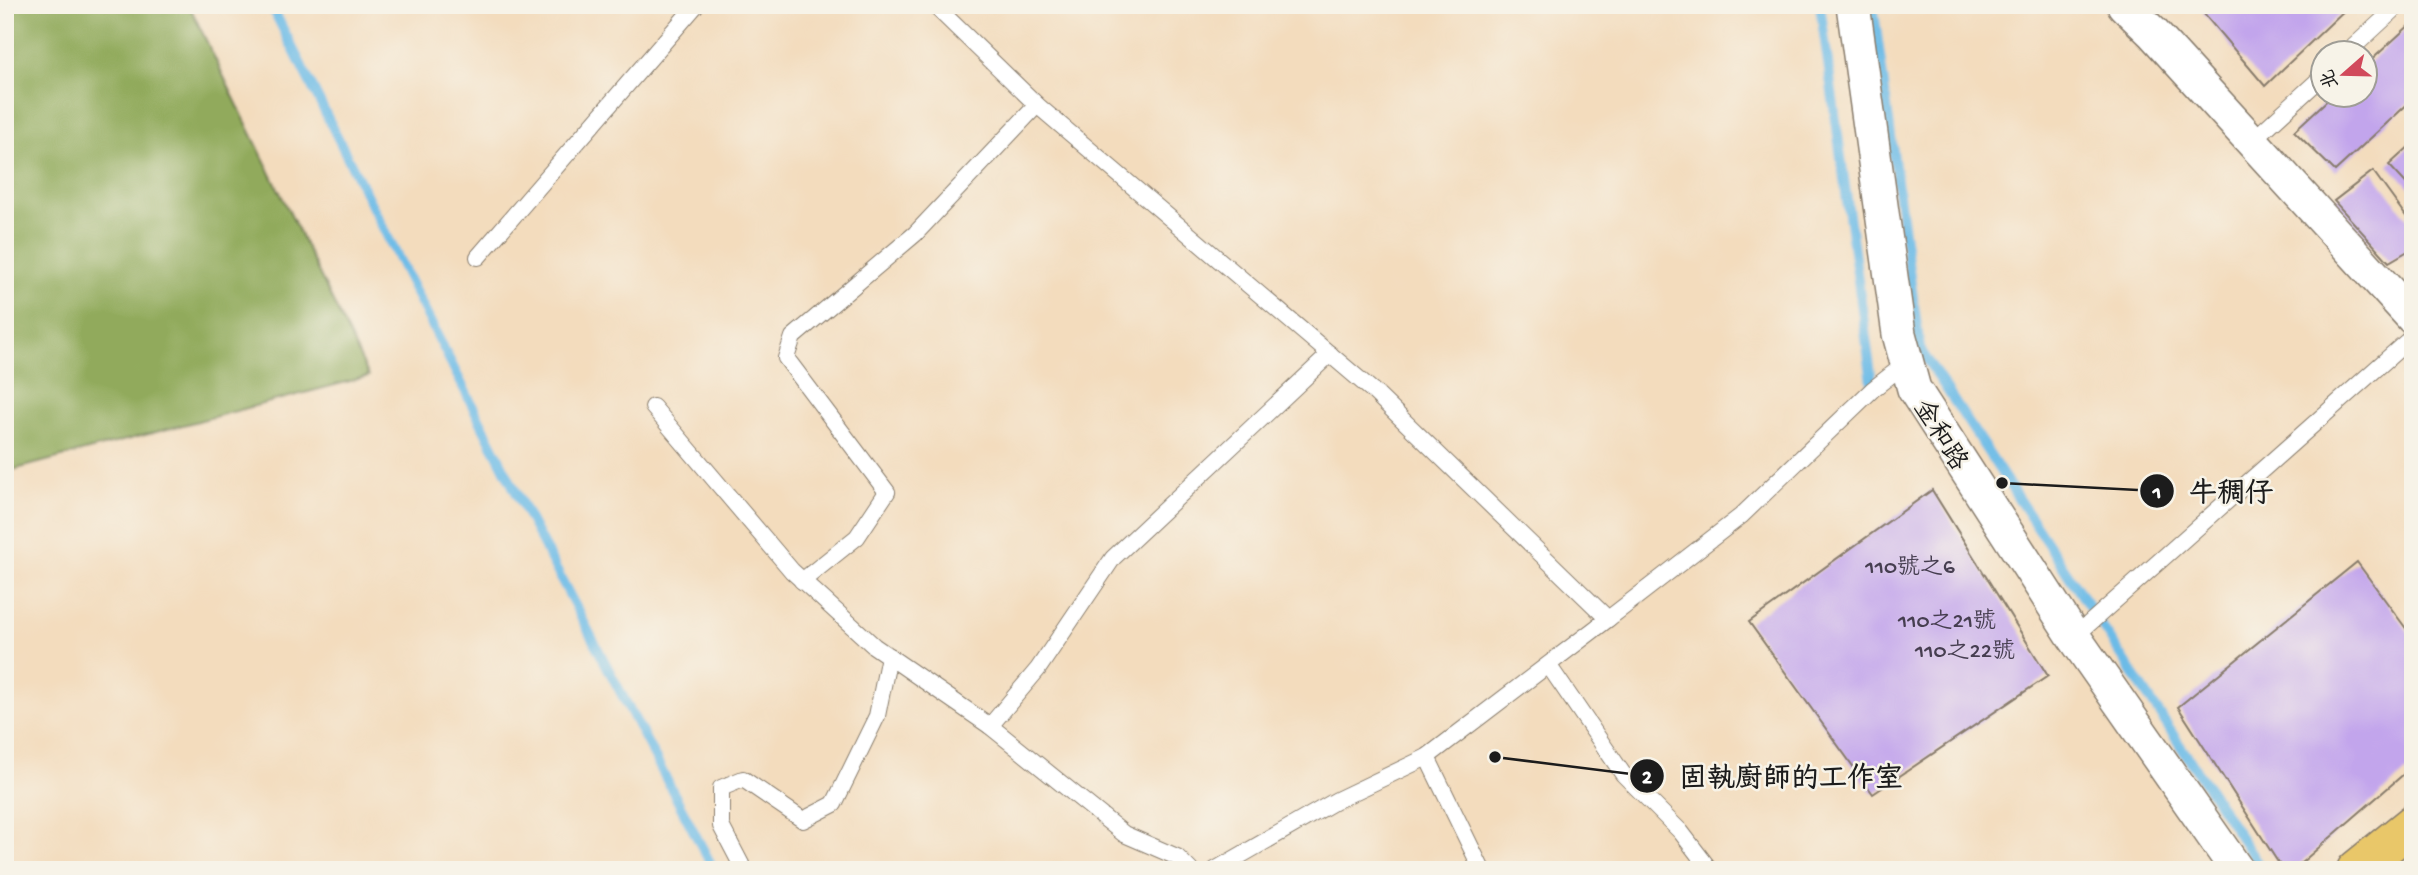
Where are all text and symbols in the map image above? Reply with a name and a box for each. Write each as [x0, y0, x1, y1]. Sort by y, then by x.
north arrow [2310, 38, 2380, 108]
text: 北 [2317, 66, 2345, 91]
street label: 金和路 [1904, 394, 1974, 478]
callout: 牛稠仔 [2140, 466, 2287, 515]
text: 牛稠仔 [2189, 478, 2273, 512]
text: 1 [2152, 482, 2161, 507]
house number: 110號之6 [1864, 554, 1955, 582]
house number: 110之21號 [1897, 608, 1996, 636]
house number: 110之22號 [1914, 638, 2015, 666]
callout: 固執廚師的工作室 [1630, 751, 1917, 800]
text: 固執廚師的工作室 [1679, 762, 1903, 797]
text: 2 [1642, 767, 1653, 792]

